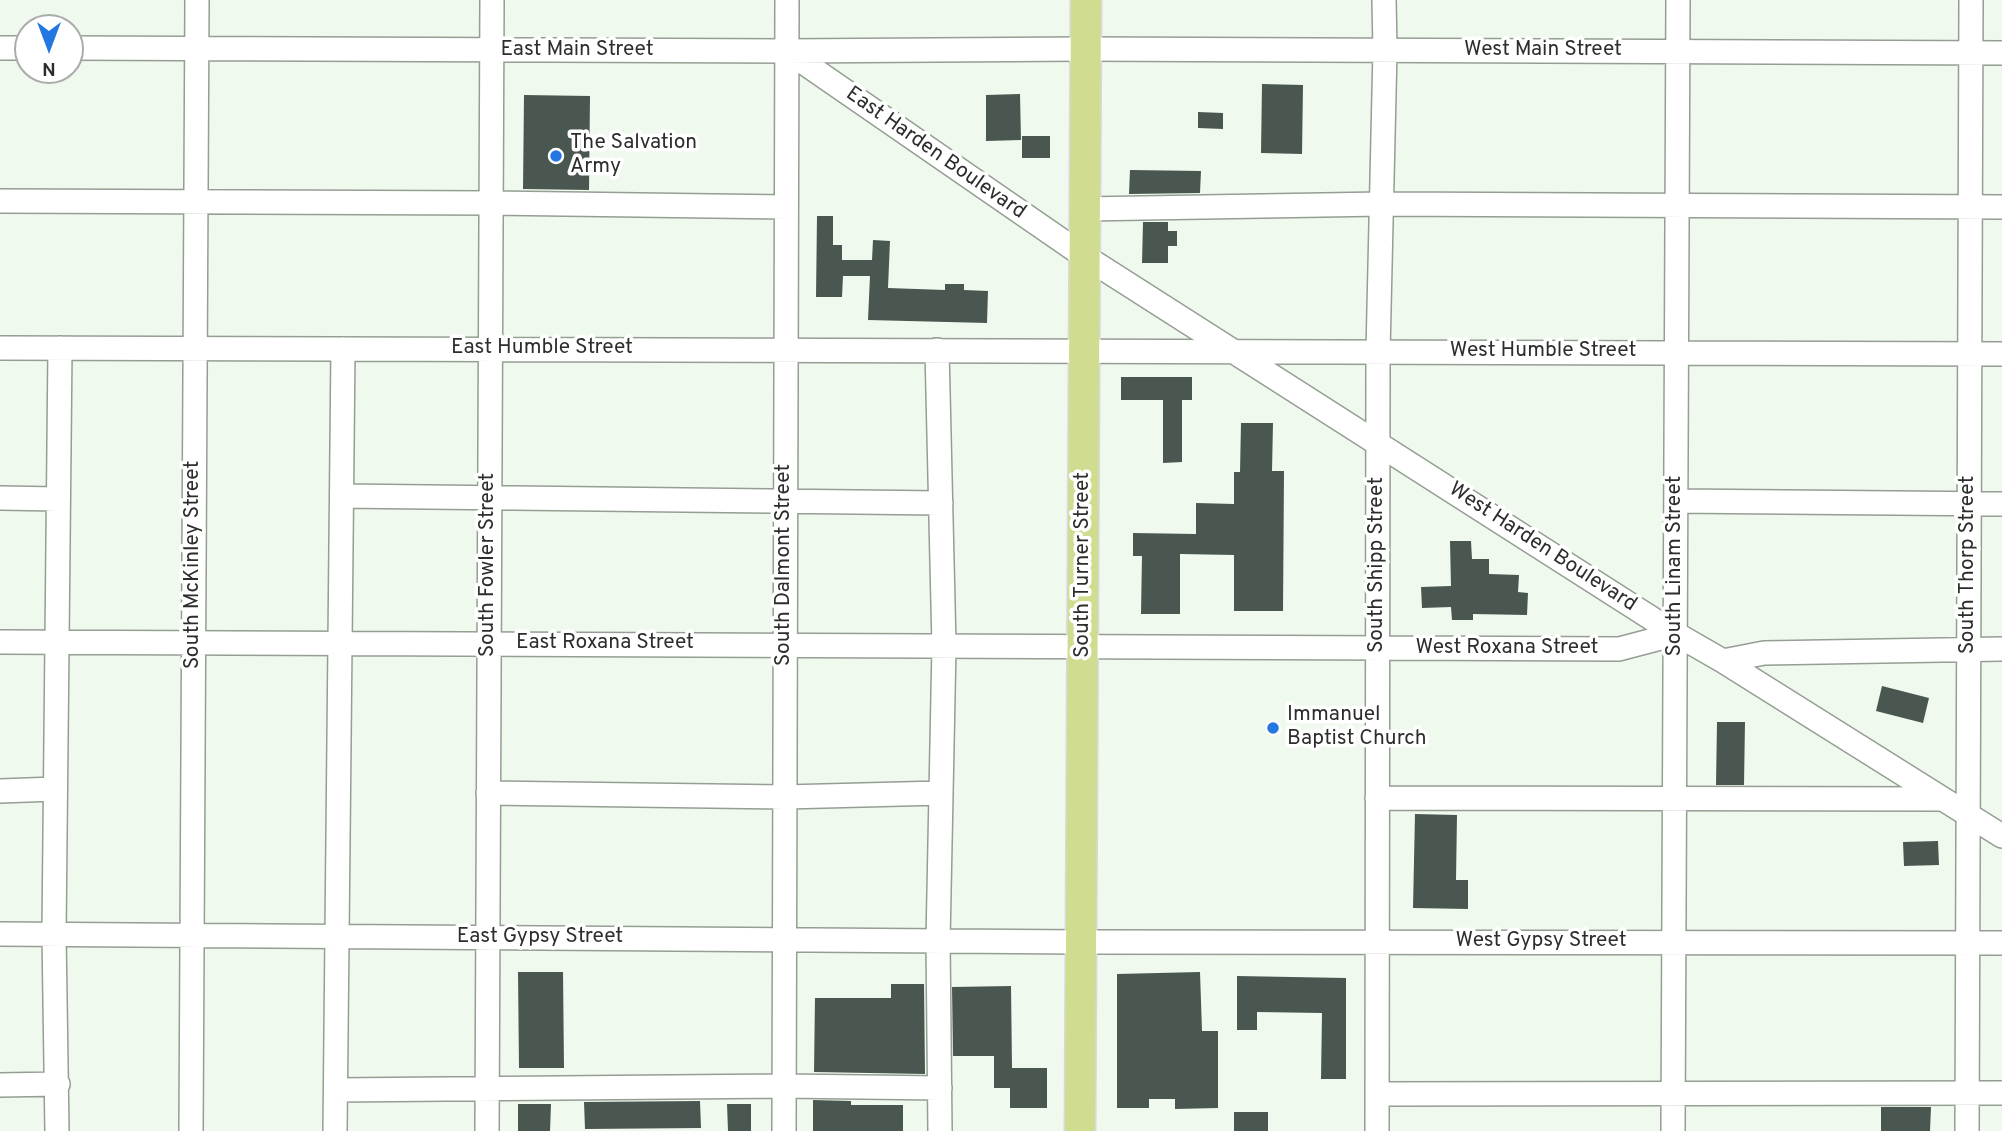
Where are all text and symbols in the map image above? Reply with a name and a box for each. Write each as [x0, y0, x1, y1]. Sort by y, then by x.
north arrow [14, 14, 84, 84]
street label: East Main Street [500, 38, 654, 64]
street label: West Main Street [1464, 38, 1622, 64]
text: N [42, 56, 56, 80]
street label: East Harden Boulevard [840, 82, 1030, 226]
place label: The Salvation Army [570, 131, 697, 181]
marker: The Salvation Army [548, 148, 564, 164]
street label: East Humble Street [451, 336, 633, 362]
street label: West Humble Street [1450, 339, 1636, 365]
street label: South McKinley Street [181, 461, 207, 669]
street label: South Dalmont Street [772, 464, 798, 666]
street label: South Turner Street [1071, 472, 1097, 658]
street label: South Fowler Street [476, 473, 502, 657]
street label: South Linam Street [1663, 476, 1689, 656]
street label: South Thorp Street [1956, 476, 1982, 654]
street label: South Shipp Street [1365, 477, 1391, 653]
street label: West Harden Boulevard [1443, 478, 1641, 618]
street label: East Roxana Street [516, 631, 694, 657]
street label: West Roxana Street [1416, 636, 1598, 662]
place label: Immanuel Baptist Church [1287, 703, 1427, 753]
marker: Immanuel Baptist Church [1265, 720, 1281, 736]
street label: East Gypsy Street [457, 925, 623, 951]
street label: West Gypsy Street [1455, 929, 1627, 955]

